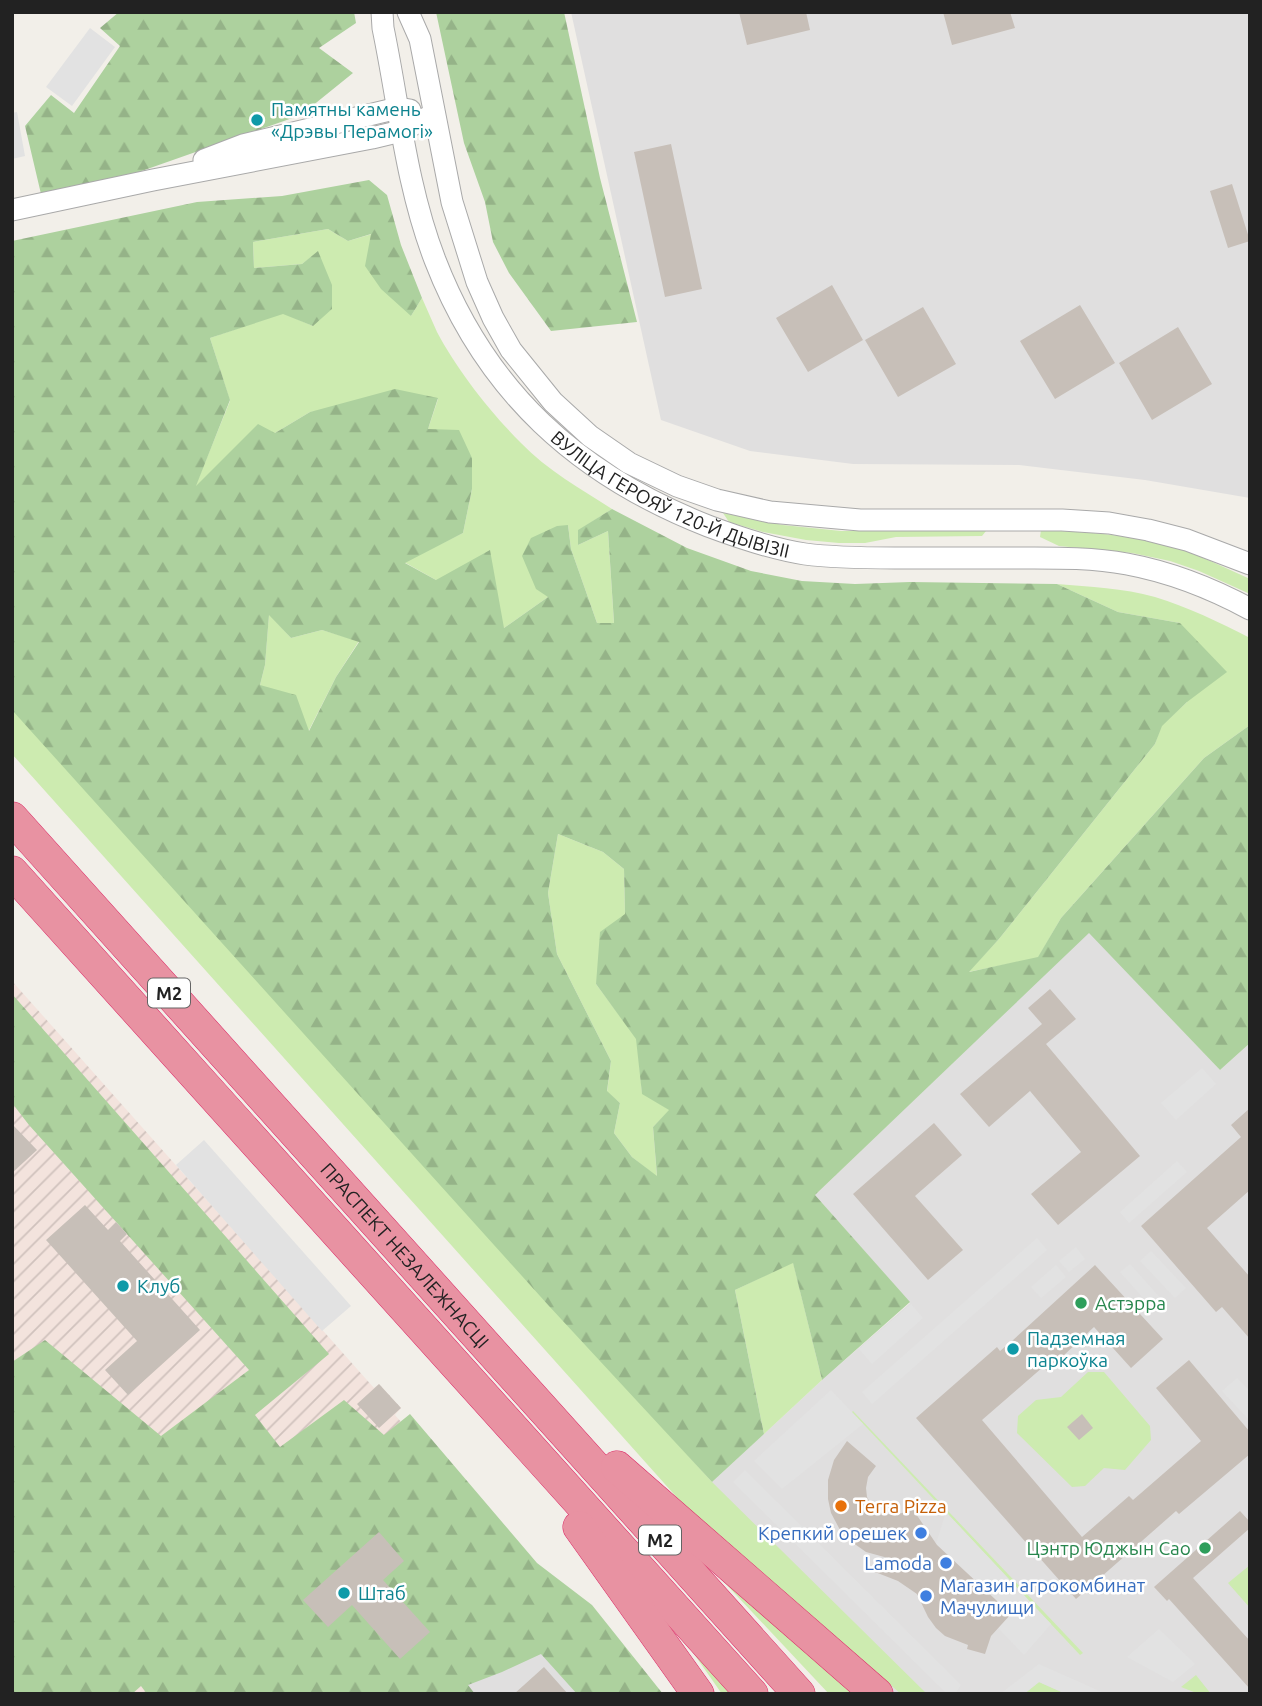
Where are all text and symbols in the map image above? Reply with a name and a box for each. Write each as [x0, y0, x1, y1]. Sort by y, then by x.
place label: Памятны камень «Дрэвы Перамогі» [271, 98, 433, 142]
marker: Памятны камень «Дрэвы Перамогі» [249, 112, 265, 128]
street label: ВУЛІЦА ГЕРОЯЎ 120-Й ДЫВІЗІІ [547, 426, 792, 562]
road number: М2 [148, 978, 190, 1008]
street label: ПРАСПЕКТ НЕЗАЛЕЖНАСЦІ [316, 1158, 494, 1352]
place label: Клуб [137, 1275, 180, 1297]
marker: Клуб [115, 1278, 131, 1294]
place label: Астэрра [1095, 1292, 1166, 1314]
marker: Астэрра [1073, 1295, 1089, 1311]
place label: Падземная паркоўка [1027, 1327, 1126, 1371]
marker: Падземная паркоўка [1005, 1341, 1021, 1357]
place label: Terra Pizza [855, 1495, 947, 1517]
marker: Terra Pizza [833, 1498, 849, 1514]
place label: Крепкий орешек [758, 1522, 907, 1544]
marker: Крепкий орешек [913, 1525, 929, 1541]
road number: М2 [639, 1526, 681, 1554]
place label: Цэнтр Юджын Сао [1027, 1537, 1191, 1559]
marker: Цэнтр Юджын Сао [1197, 1540, 1213, 1556]
place label: Lamoda [864, 1552, 932, 1574]
marker: Lamoda [938, 1555, 954, 1571]
place label: Магазин агрокомбинат Мачулищи [940, 1574, 1146, 1618]
place label: Штаб [358, 1582, 406, 1604]
marker: Штаб [336, 1585, 352, 1601]
marker: Магазин агрокомбинат Мачулищи [918, 1588, 934, 1604]

